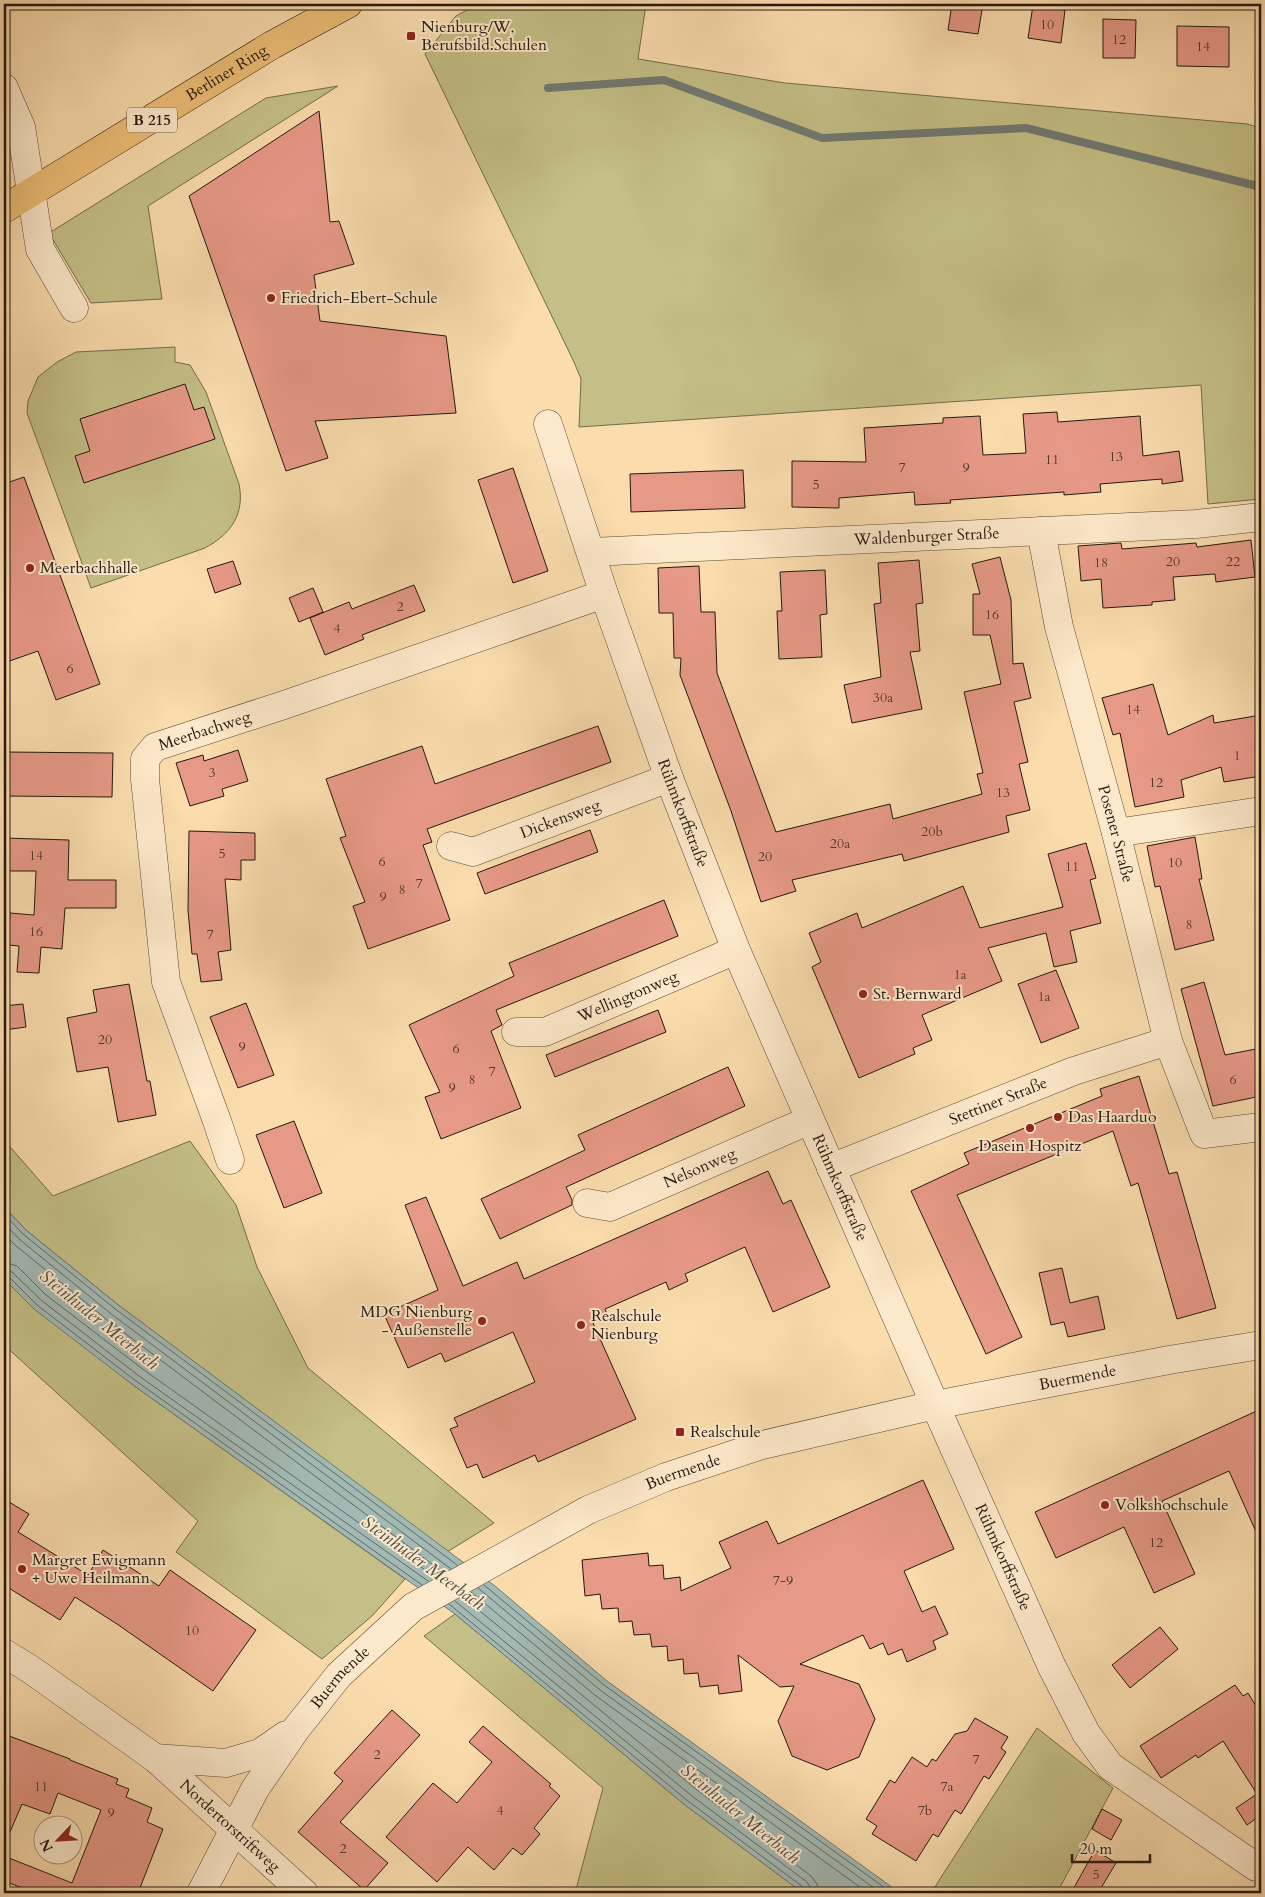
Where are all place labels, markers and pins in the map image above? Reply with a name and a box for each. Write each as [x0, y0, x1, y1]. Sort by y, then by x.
place label: Nienburg/W, Berufsbild.Schulen [421, 16, 547, 56]
marker: Nienburg/W, Berufsbild.Schulen [405, 30, 417, 42]
place label: Friedrich-Ebert-Schule [281, 287, 438, 309]
marker: Friedrich-Ebert-Schule [265, 292, 277, 304]
place label: Meerbachhalle [40, 557, 138, 579]
marker: Meerbachhalle [24, 562, 36, 574]
place label: St. Bernward [873, 983, 962, 1005]
marker: St. Bernward [857, 988, 869, 1000]
place label: Das Haarduo [1068, 1106, 1157, 1128]
marker: Das Haarduo [1052, 1111, 1064, 1123]
marker: Dasein Hospitz [1024, 1122, 1036, 1134]
place label: Dasein Hospitz [978, 1135, 1082, 1157]
place label: MDG Nienburg - Außenstelle [360, 1301, 472, 1341]
place label: Realschule Nienburg [591, 1305, 662, 1345]
marker: MDG Nienburg - Außenstelle [476, 1315, 488, 1327]
marker: Realschule Nienburg [575, 1319, 587, 1331]
place label: Realschule [690, 1421, 761, 1443]
marker: Realschule [674, 1426, 686, 1438]
place label: Volkshochschule [1115, 1494, 1228, 1516]
marker: Volkshochschule [1099, 1499, 1111, 1511]
place label: Margret Ewigmann + Uwe Heilmann [32, 1549, 166, 1589]
marker: Margret Ewigmann + Uwe Heilmann [16, 1563, 28, 1575]

